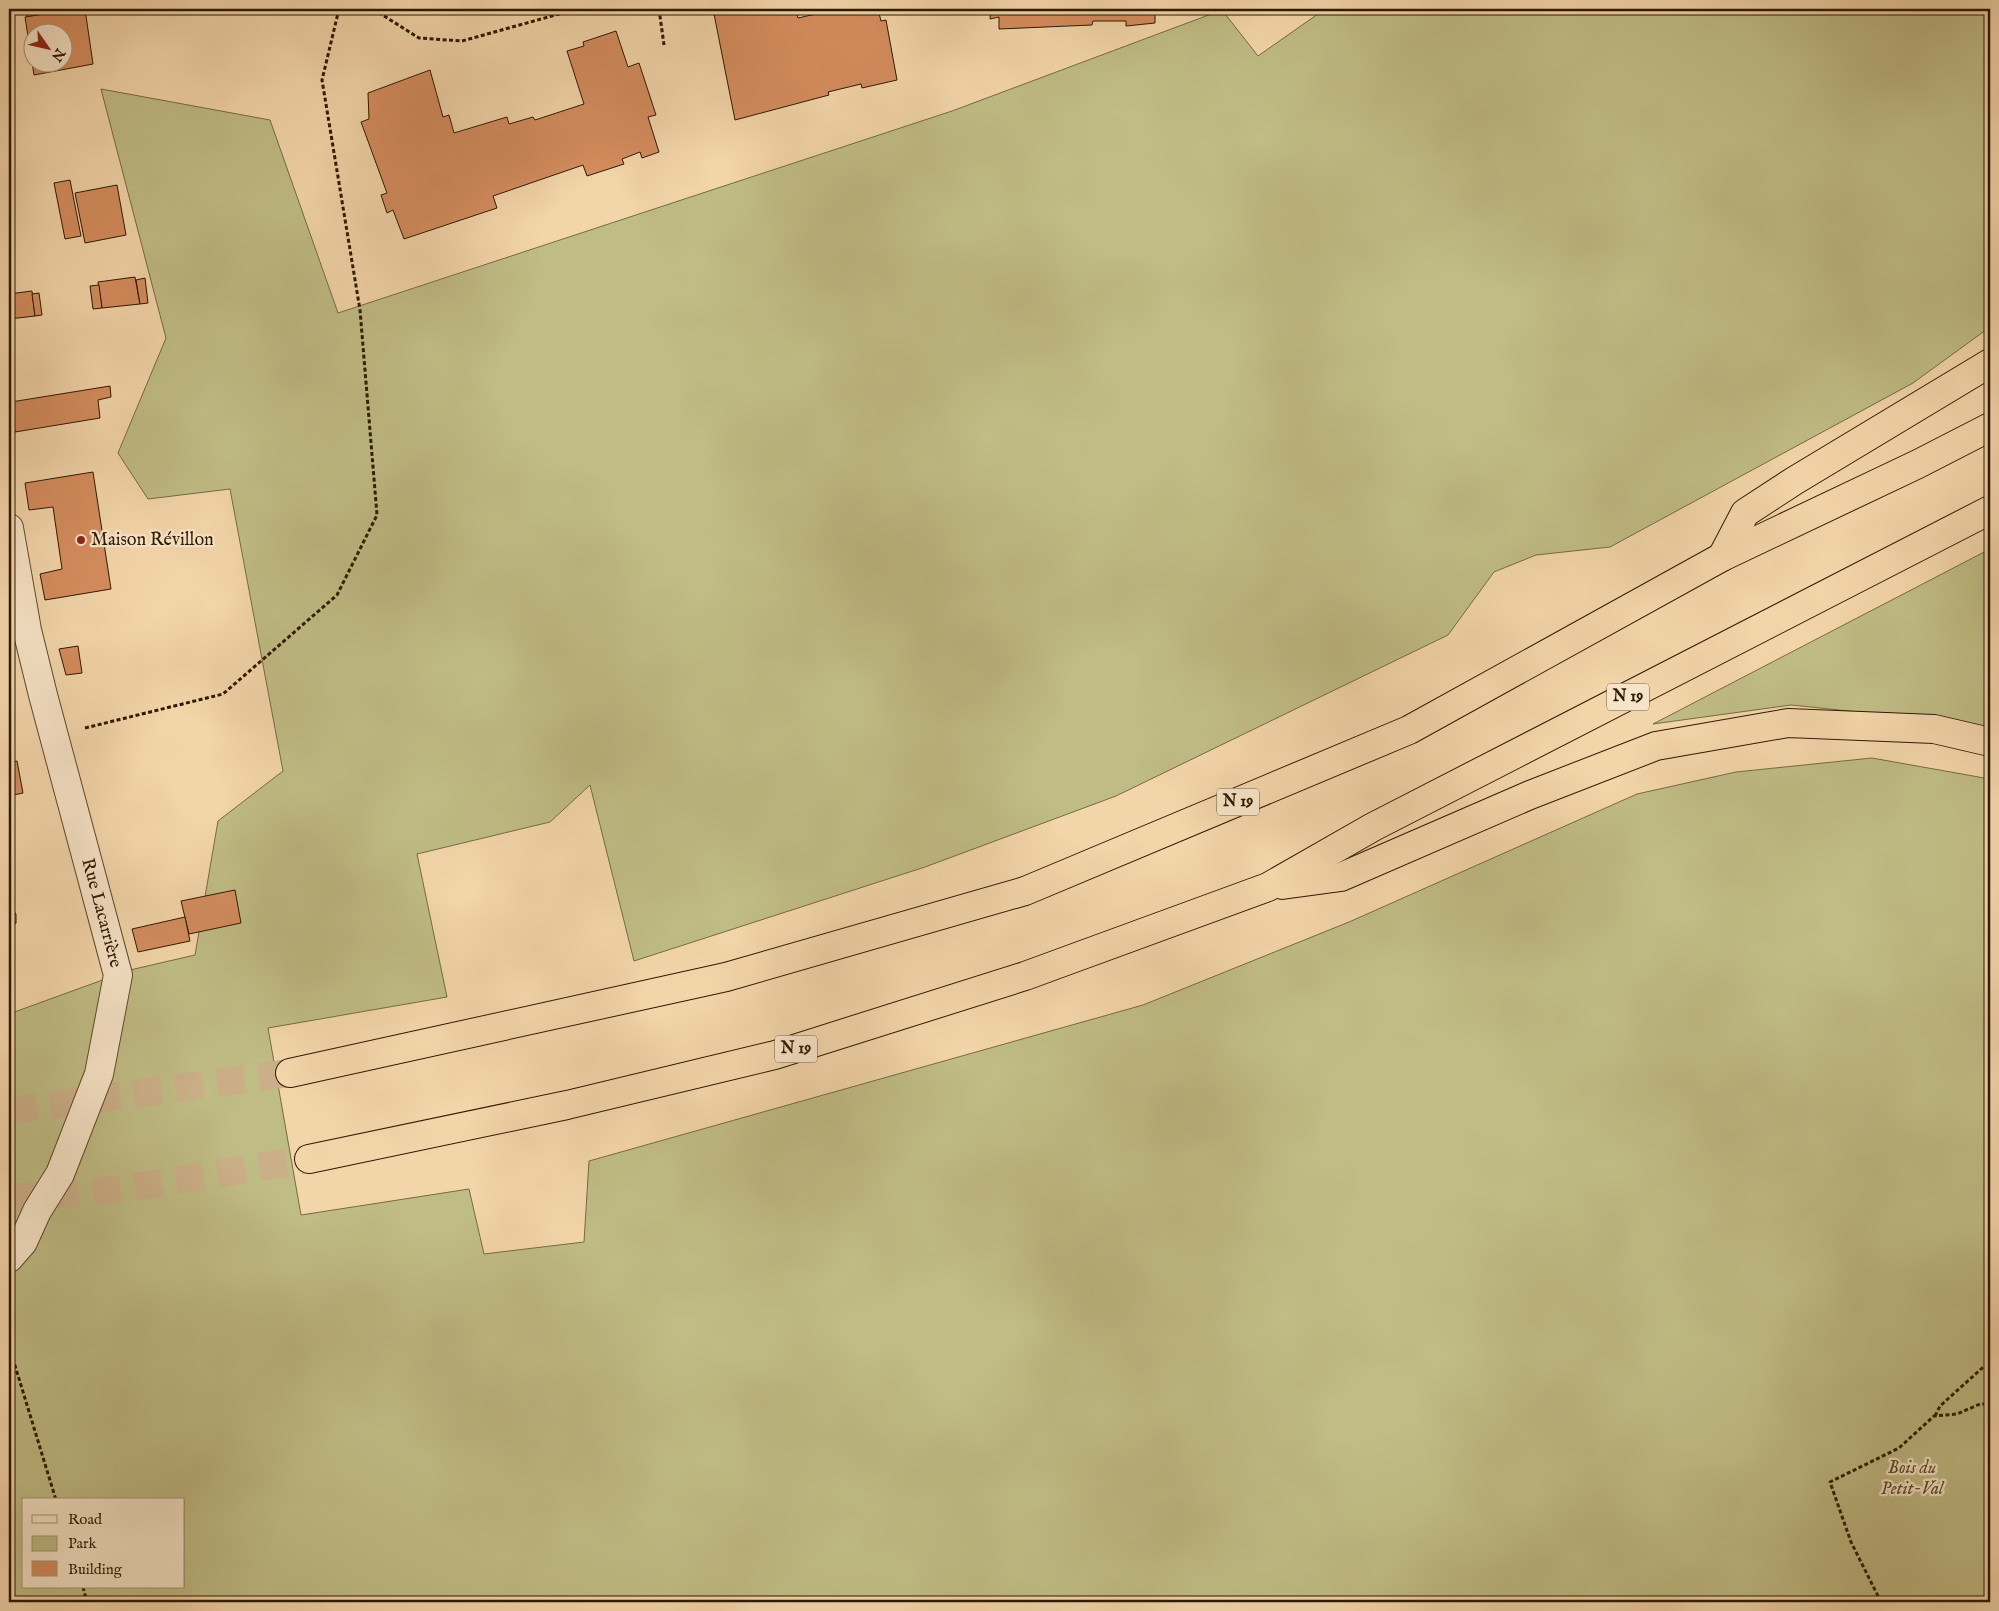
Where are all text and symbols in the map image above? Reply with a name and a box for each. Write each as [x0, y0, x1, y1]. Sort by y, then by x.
north arrow [22, 22, 72, 72]
text: N [47, 44, 69, 65]
place label: Maison Révillon [91, 529, 214, 552]
marker: Maison Révillon [75, 534, 87, 546]
road number: N 19 [1607, 684, 1649, 710]
road number: N 19 [1217, 789, 1259, 816]
street label: Rue Lacarrière [75, 856, 127, 970]
road number: N 19 [775, 1036, 817, 1062]
park label: Bois du Petit-Val [1881, 1457, 1945, 1501]
legend [22, 1498, 185, 1588]
text: Road [68, 1510, 103, 1529]
text: Park [68, 1534, 98, 1553]
text: Building [68, 1560, 123, 1579]

